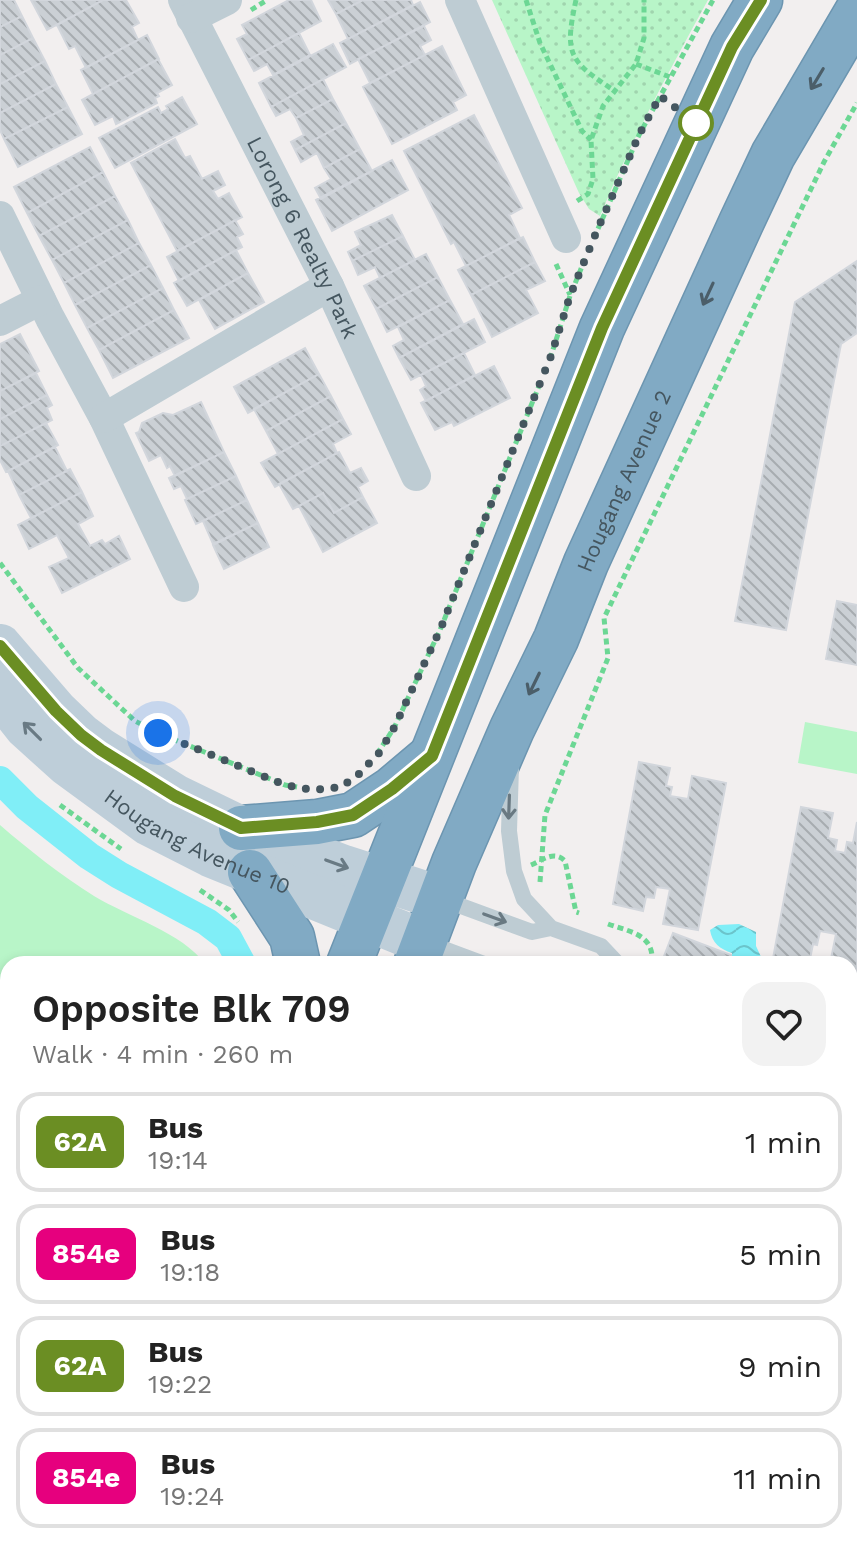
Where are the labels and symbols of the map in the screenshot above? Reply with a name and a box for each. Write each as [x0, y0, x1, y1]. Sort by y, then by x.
one-way arrow [809, 67, 825, 90]
unlabelled marker [679, 106, 713, 140]
street label: Lorong 6 Realty Park [242, 132, 364, 342]
one-way arrow [700, 282, 715, 306]
street label: Hougang Avenue 2 [571, 386, 676, 575]
one-way arrow [526, 672, 541, 696]
your location [138, 713, 178, 753]
one-way arrow [22, 721, 41, 741]
street label: Hougang Avenue 10 [100, 783, 294, 899]
one-way arrow [502, 793, 517, 820]
one-way arrow [324, 858, 349, 872]
one-way arrow [482, 912, 507, 926]

